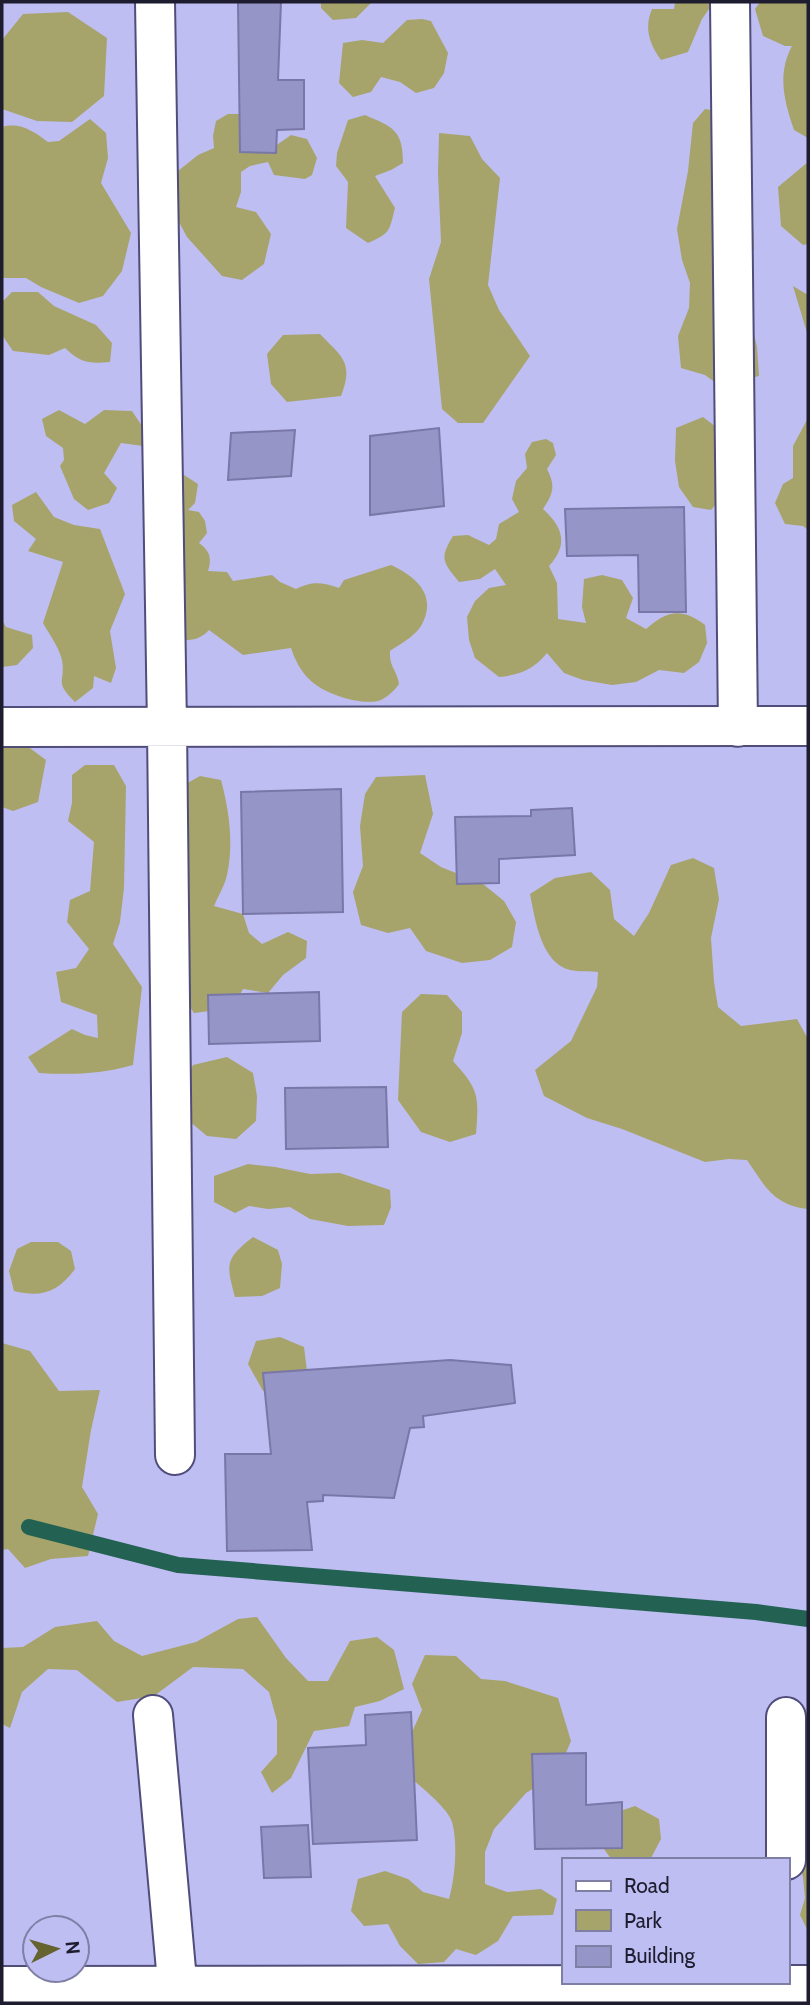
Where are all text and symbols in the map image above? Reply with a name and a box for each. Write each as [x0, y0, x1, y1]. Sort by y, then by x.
legend [562, 1858, 789, 1984]
text: Road [624, 1873, 670, 1898]
text: Park [624, 1908, 662, 1933]
north arrow [21, 1914, 91, 1984]
text: N [60, 1940, 84, 1955]
text: Building [624, 1943, 696, 1968]

